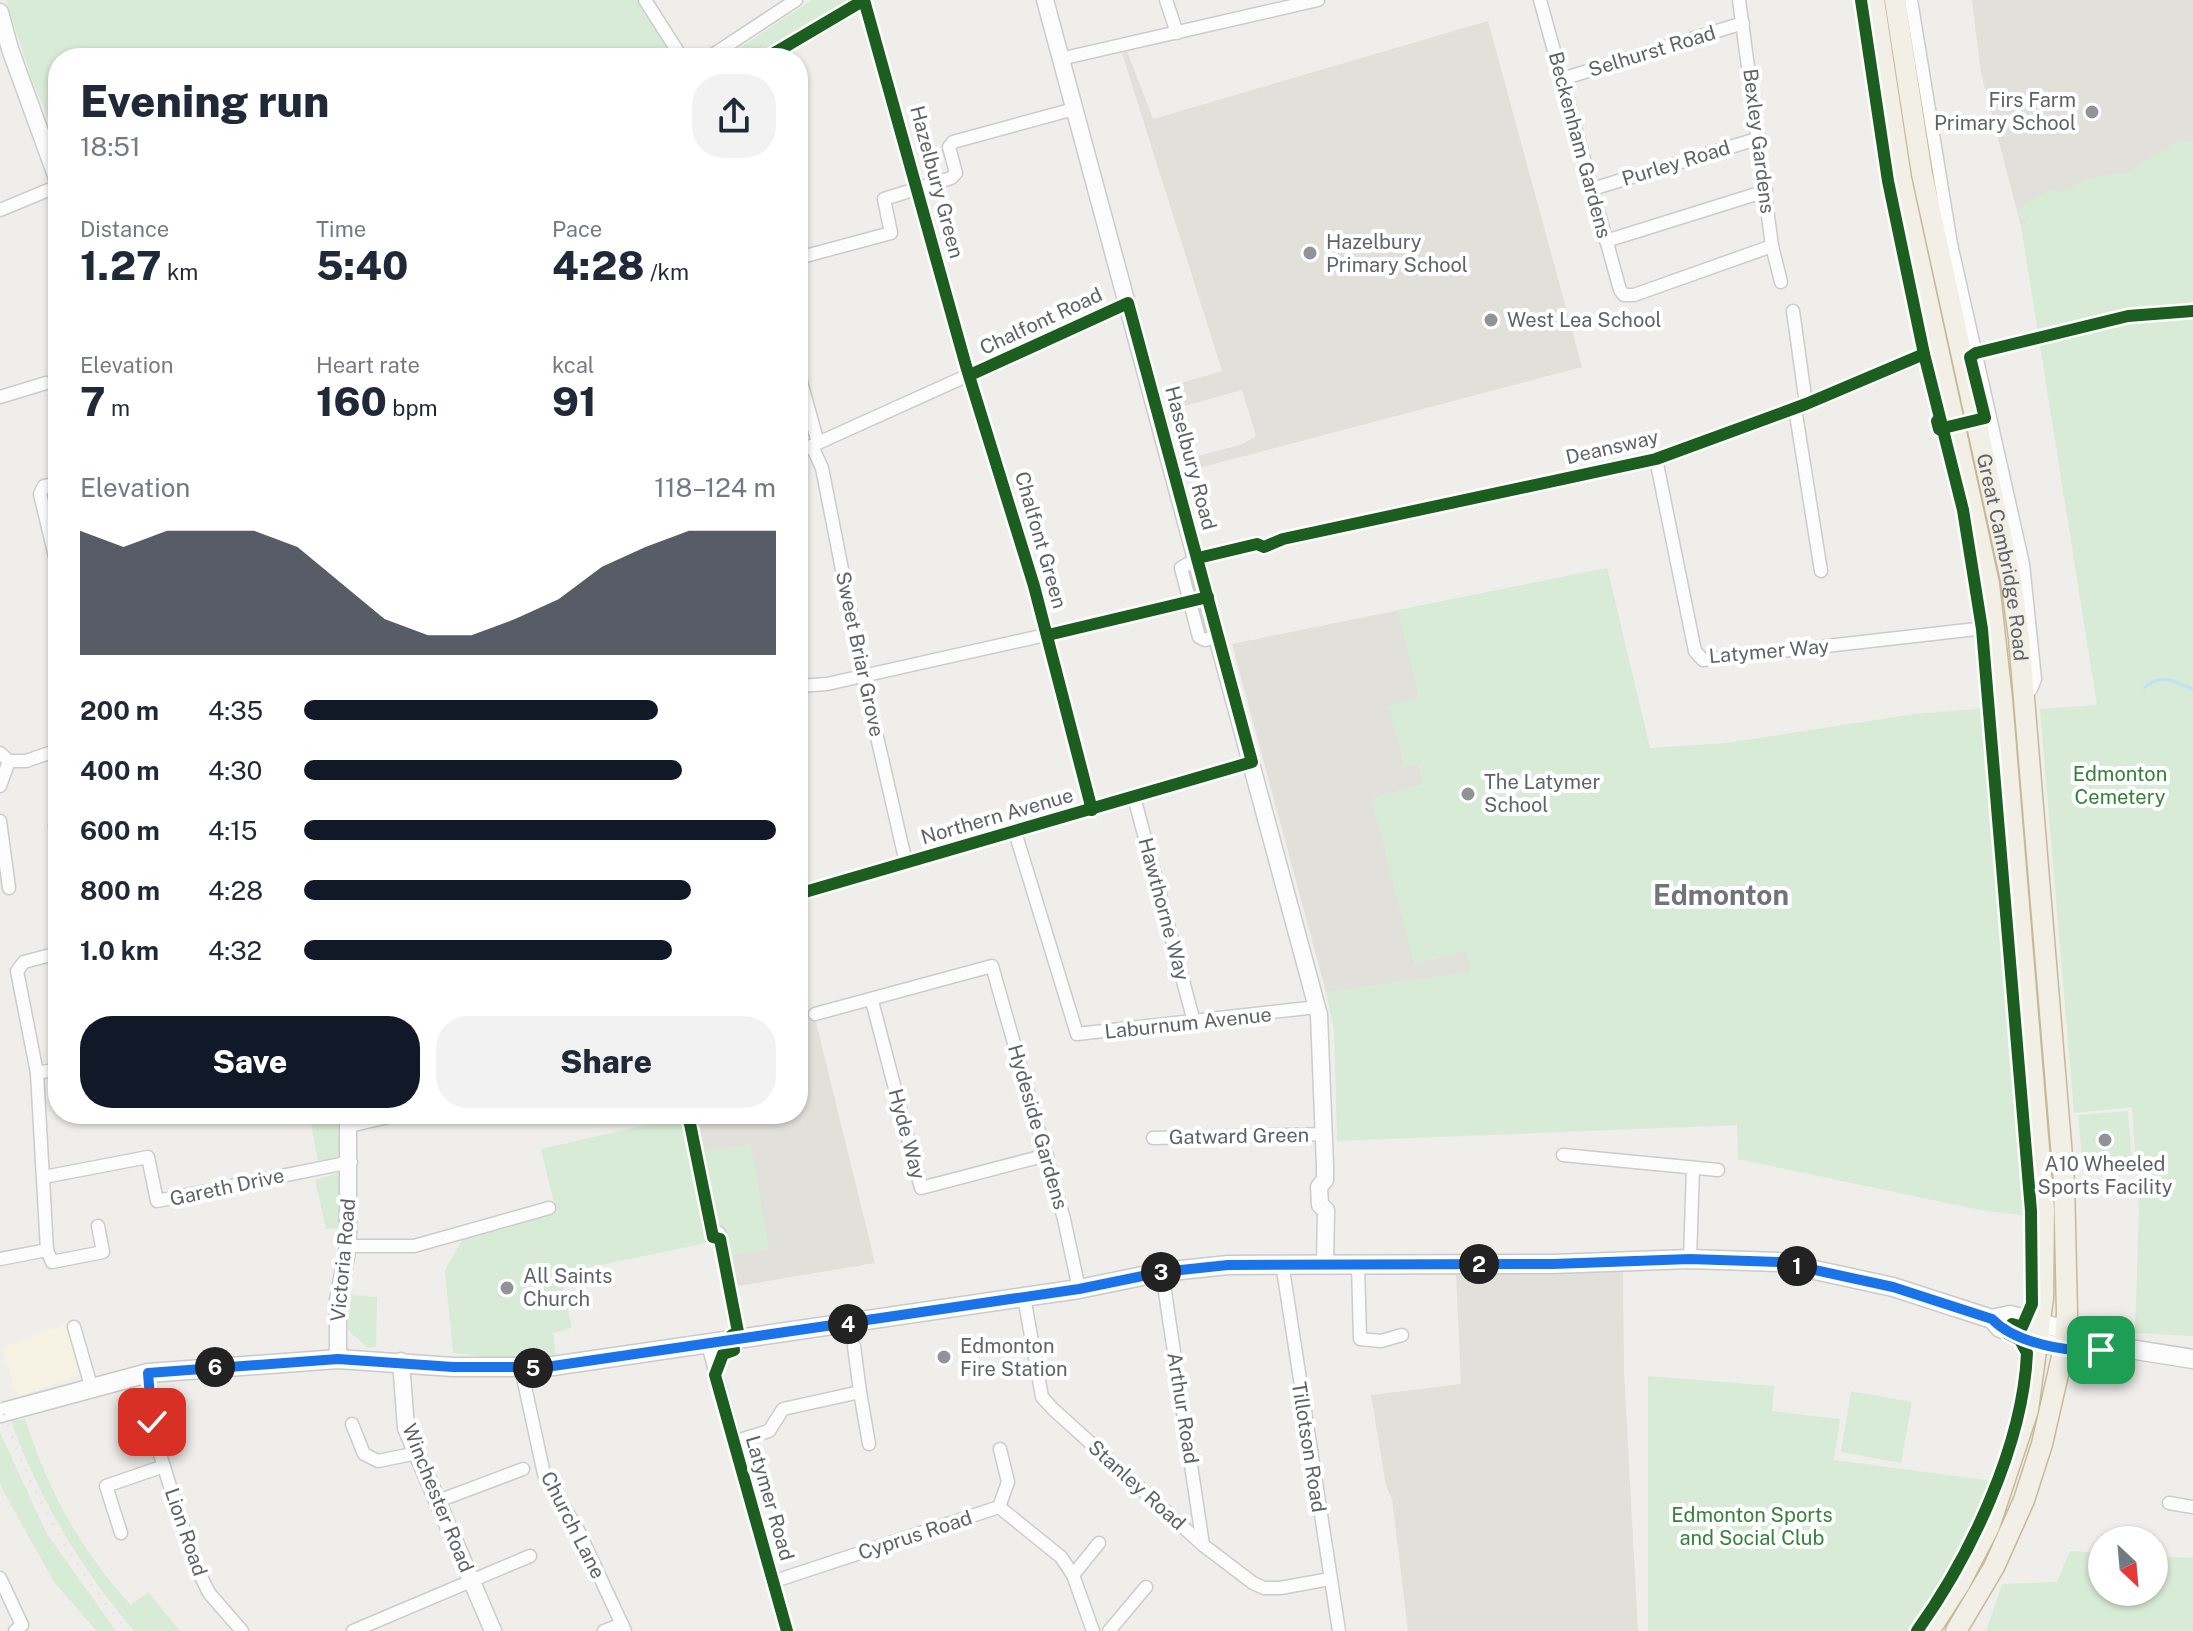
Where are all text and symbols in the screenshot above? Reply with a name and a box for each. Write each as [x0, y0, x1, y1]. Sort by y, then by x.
street label: Selhurst Road [1586, 20, 1718, 82]
street label: Beckenham Gardens [1544, 49, 1616, 241]
street label: Bexley Gardens [1738, 67, 1780, 215]
button: share [692, 74, 776, 158]
text: Evening run [80, 75, 329, 127]
place label: Firs Farm Primary School [1934, 88, 2076, 135]
street label: Hazelbury Green [905, 103, 969, 261]
marker: Firs Farm Primary School [2083, 103, 2101, 121]
text: 18:51 [80, 131, 141, 162]
street label: Purley Road [1619, 135, 1733, 191]
text: Distance [80, 216, 169, 242]
text: Time [316, 216, 366, 242]
text: Pace [552, 216, 602, 242]
place label: Hazelbury Primary School [1326, 230, 1468, 277]
text: 1.27 [80, 242, 162, 289]
text: 5:40 [316, 242, 408, 289]
text: 4:28 [552, 242, 645, 289]
marker: Hazelbury Primary School [1301, 244, 1319, 262]
text: km [162, 259, 198, 285]
text: /km [645, 259, 689, 285]
street label: Chalfont Road [976, 282, 1106, 360]
place label: West Lea School [1507, 308, 1662, 332]
marker: West Lea School [1482, 311, 1500, 329]
text: Elevation [80, 352, 173, 378]
text: Heart rate [316, 352, 420, 378]
text: kcal [552, 352, 594, 378]
text: 7 [80, 378, 106, 425]
text: 160 [316, 378, 387, 425]
text: 91 [552, 378, 597, 425]
street label: Haselbury Road [1160, 383, 1222, 533]
text: m [106, 395, 130, 421]
text: bpm [387, 395, 438, 421]
street label: Deansway [1563, 425, 1661, 469]
street label: Great Cambridge Road [1972, 451, 2033, 662]
street label: Chalfont Green [1010, 469, 1072, 611]
text: Elevation [80, 472, 190, 503]
text: 118–124 m [654, 472, 776, 503]
street label: Sweet Briar Grove [831, 569, 889, 739]
street label: Latymer Way [1708, 634, 1831, 668]
text: 200 m [80, 695, 159, 726]
text: 4:35 [208, 695, 263, 726]
text: 400 m [80, 755, 160, 786]
text: 4:30 [208, 755, 262, 786]
park label: Edmonton Cemetery [2073, 762, 2167, 809]
place label: The Latymer School [1484, 770, 1600, 817]
street label: Northern Avenue [918, 783, 1076, 849]
marker: The Latymer School [1459, 785, 1477, 803]
text: 600 m [80, 815, 160, 846]
text: 4:15 [208, 815, 257, 846]
street label: Hawthorne Way [1133, 835, 1195, 983]
text: 800 m [80, 875, 160, 906]
text: 4:28 [208, 875, 263, 906]
district label: Edmonton [1653, 878, 1789, 911]
text: 1.0 km [80, 935, 159, 966]
text: 4:32 [208, 935, 262, 966]
street label: Laburnum Avenue [1103, 1002, 1273, 1044]
button: Save [80, 1016, 420, 1108]
button: Share [436, 1016, 776, 1108]
street label: Hydeside Gardens [1003, 1042, 1073, 1212]
street label: Hyde Way [883, 1086, 931, 1182]
street label: Gatward Green [1169, 1123, 1309, 1149]
marker: A10 Wheeled Sports Facility [2096, 1131, 2114, 1149]
place label: A10 Wheeled Sports Facility [2038, 1152, 2173, 1199]
street label: Gareth Drive [168, 1163, 286, 1211]
street label: Victoria Road [326, 1197, 360, 1323]
pin: 2 [1459, 1244, 1499, 1284]
pin: 1 [1777, 1246, 1817, 1286]
text: 2 [1472, 1251, 1486, 1277]
pin: 3 [1141, 1252, 1181, 1292]
text: 1 [1792, 1253, 1802, 1279]
text: 3 [1154, 1259, 1168, 1285]
place label: All Saints Church [523, 1264, 612, 1311]
marker: All Saints Church [498, 1279, 516, 1297]
pin: 4 [828, 1304, 868, 1344]
text: 4 [841, 1311, 855, 1337]
pin [2067, 1316, 2135, 1384]
icon: arrive [2079, 1328, 2123, 1372]
place label: Edmonton Fire Station [960, 1334, 1068, 1381]
pin: 6 [195, 1347, 235, 1387]
pin: 5 [513, 1348, 553, 1388]
marker: Edmonton Fire Station [935, 1348, 953, 1366]
street label: Arthur Road [1162, 1350, 1204, 1466]
text: 6 [208, 1354, 222, 1380]
text: 5 [526, 1355, 540, 1381]
street label: Tillotson Road [1287, 1380, 1331, 1514]
pin [118, 1388, 186, 1456]
icon: check [130, 1400, 174, 1444]
street label: Winchester Road [397, 1420, 479, 1576]
street label: Latymer Road [741, 1433, 799, 1563]
street label: Stanley Road [1083, 1435, 1191, 1535]
street label: Church Lane [536, 1467, 610, 1583]
street label: Lion Road [160, 1485, 212, 1579]
park label: Edmonton Sports and Social Club [1671, 1503, 1833, 1550]
street label: Cyprus Road [855, 1505, 975, 1565]
north arrow [2088, 1526, 2168, 1606]
map controls [2088, 1526, 2168, 1606]

